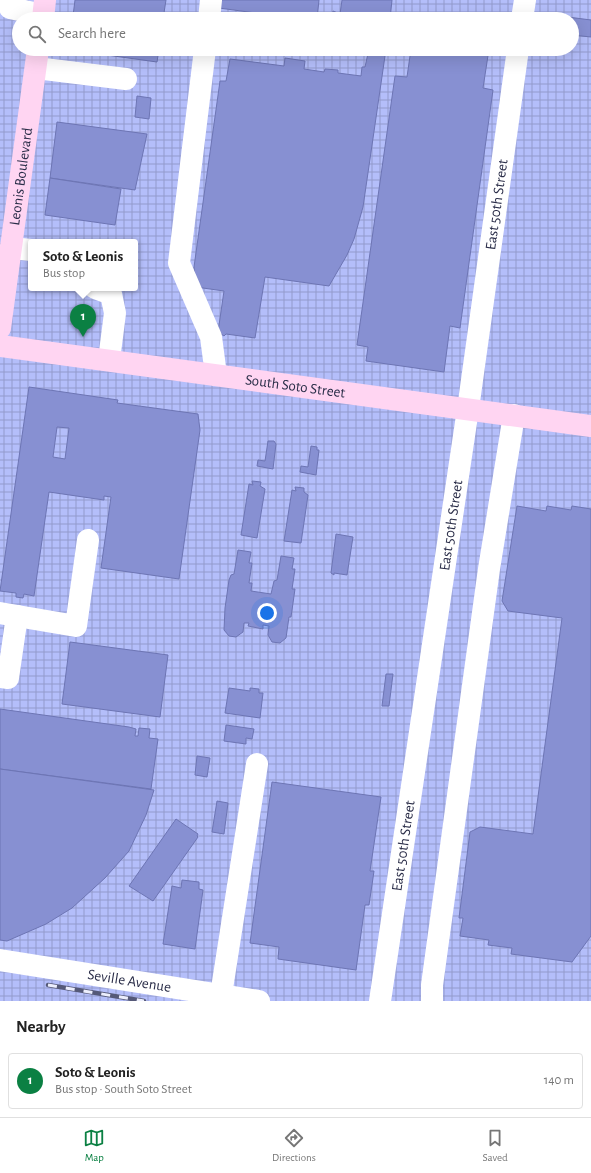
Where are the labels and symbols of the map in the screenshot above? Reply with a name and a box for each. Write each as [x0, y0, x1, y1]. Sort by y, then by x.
street label: Leonis Boulevard [7, 126, 35, 226]
street label: East 50th Street [483, 158, 510, 251]
pin: 1 [70, 304, 96, 337]
street label: South Soto Street [244, 372, 346, 400]
street label: East 50th Street [437, 479, 465, 572]
your location [257, 603, 277, 623]
street label: East 50th Street [389, 799, 417, 892]
street label: Seville Avenue [87, 966, 172, 994]

